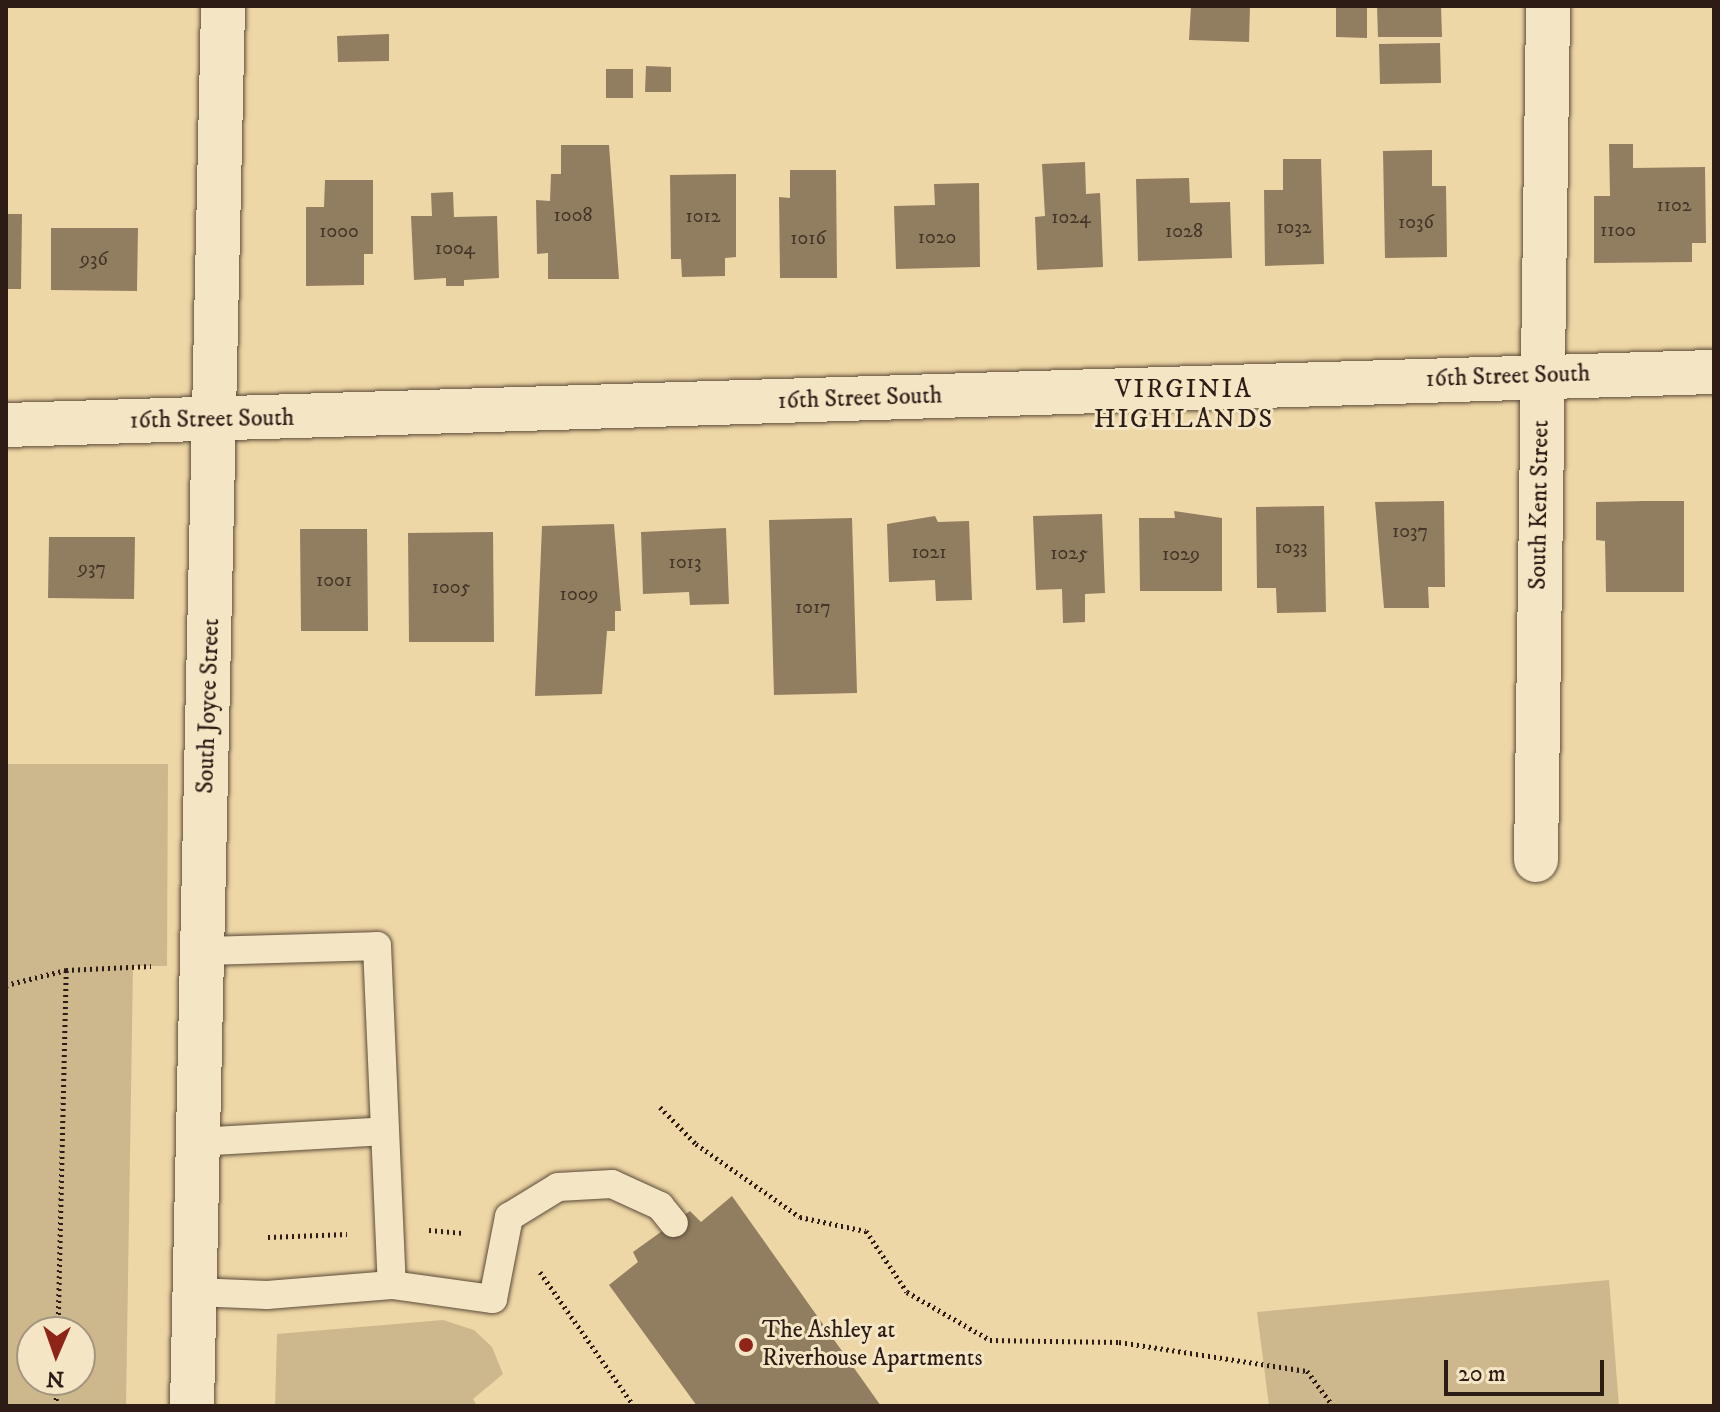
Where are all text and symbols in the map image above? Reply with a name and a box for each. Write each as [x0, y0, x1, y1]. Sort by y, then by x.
house number: 1102 [1656, 193, 1692, 217]
house number: 1008 [554, 203, 592, 227]
house number: 1012 [685, 204, 721, 228]
house number: 1024 [1051, 205, 1091, 229]
house number: 1036 [1398, 210, 1434, 234]
house number: 1032 [1276, 215, 1312, 239]
house number: 1100 [1600, 218, 1636, 242]
house number: 1000 [319, 219, 359, 243]
house number: 1028 [1165, 219, 1203, 243]
house number: 1020 [918, 225, 956, 249]
house number: 1016 [790, 226, 826, 250]
house number: 1004 [435, 236, 475, 260]
house number: 936 [80, 247, 108, 271]
street label: 16th Street South [1425, 360, 1591, 394]
district label: VIRGINIA HIGHLANDS [1094, 374, 1274, 436]
street label: 16th Street South [777, 382, 943, 416]
street label: 16th Street South [129, 404, 295, 436]
street label: South Kent Street [1524, 420, 1556, 590]
house number: 1037 [1392, 519, 1428, 543]
house number: 1033 [1275, 535, 1307, 559]
house number: 1021 [911, 540, 947, 564]
house number: 1025 [1050, 541, 1088, 565]
house number: 1029 [1162, 542, 1200, 566]
house number: 1013 [669, 550, 701, 574]
house number: 937 [78, 556, 106, 580]
house number: 1001 [316, 568, 352, 592]
house number: 1005 [432, 575, 470, 599]
house number: 1009 [560, 582, 598, 606]
house number: 1017 [795, 595, 831, 619]
street label: South Joyce Street [192, 618, 226, 794]
north arrow [16, 1316, 96, 1396]
place label: The Ashley at Riverhouse Apartments [762, 1317, 982, 1373]
marker: The Ashley at Riverhouse Apartments [737, 1336, 755, 1354]
scale bar [1448, 1344, 1608, 1394]
text: 20 m [1458, 1359, 1506, 1389]
text: N [46, 1365, 65, 1392]

